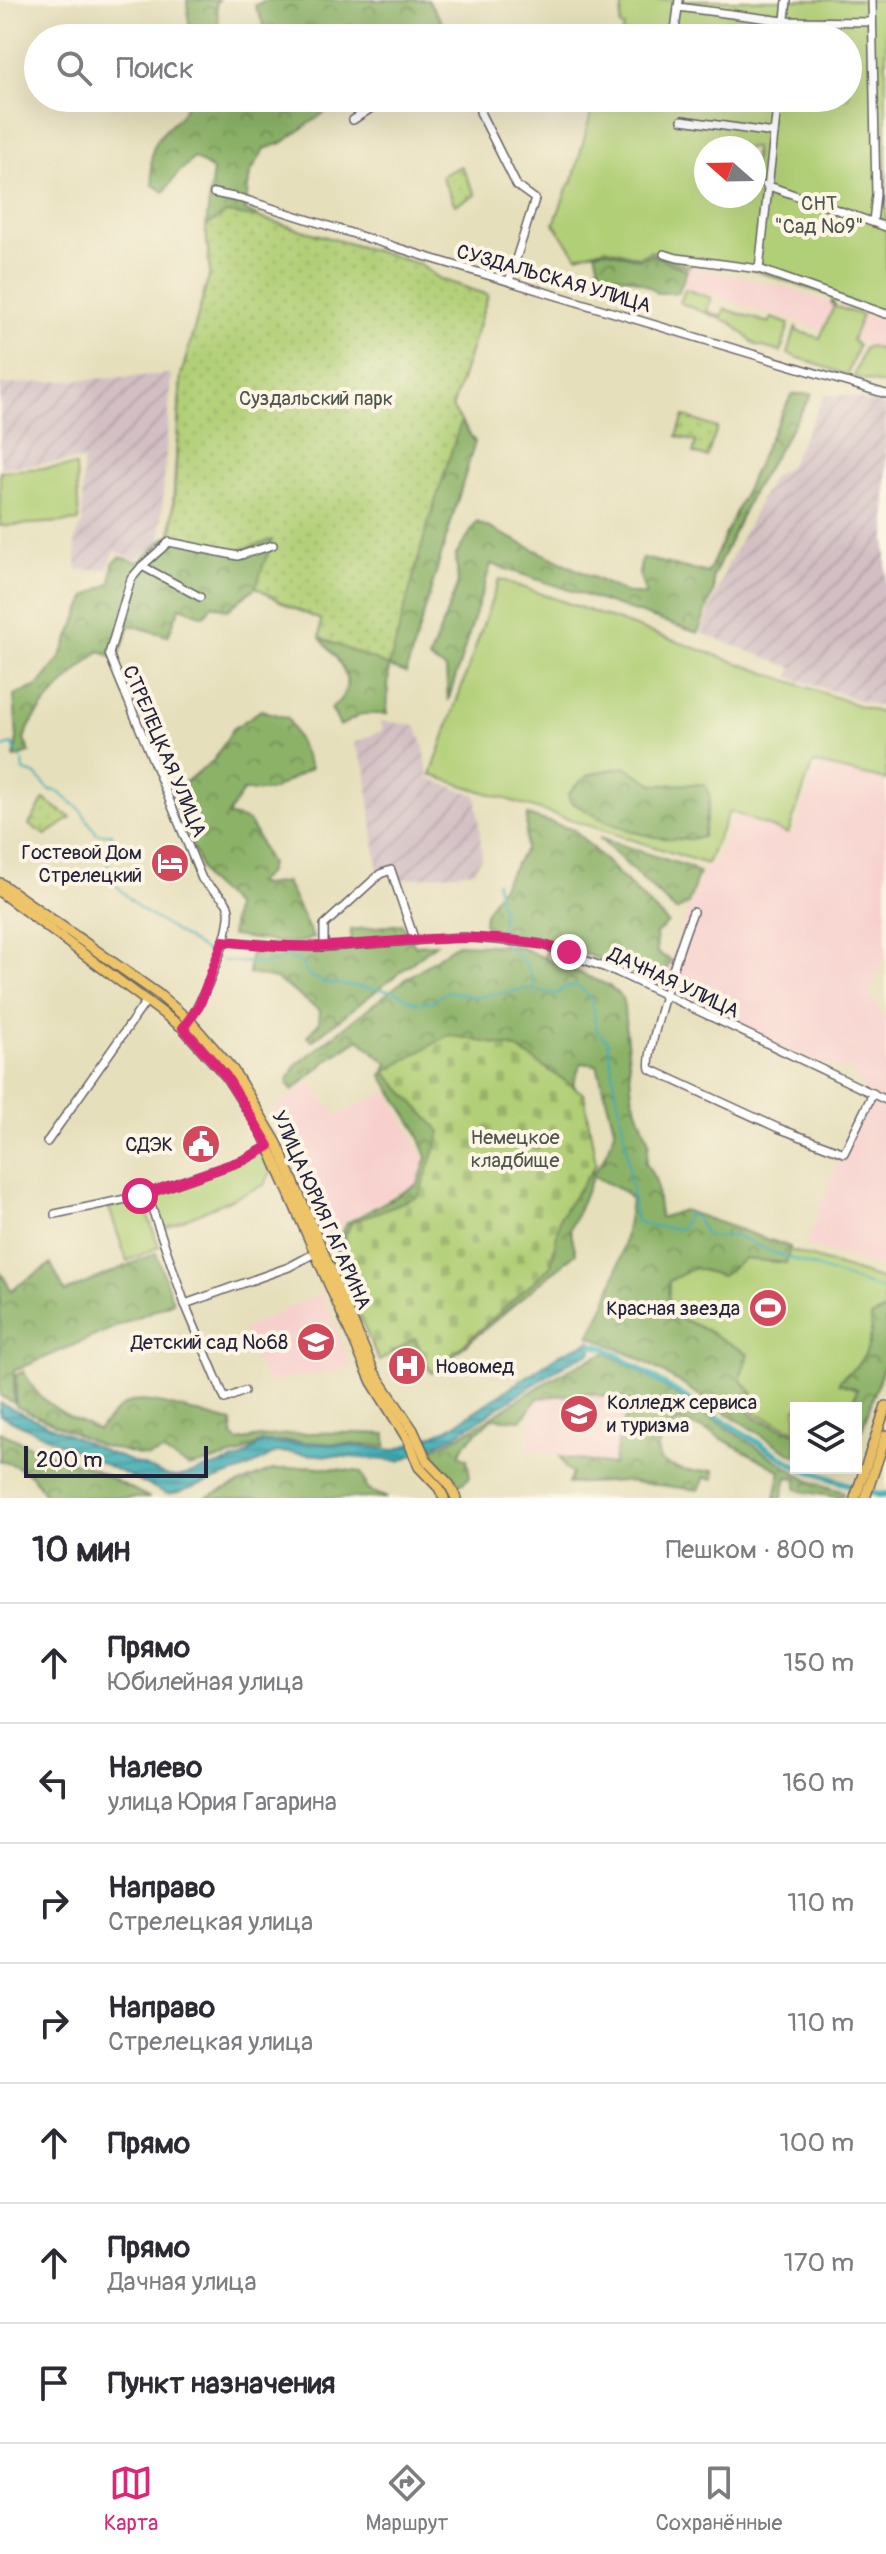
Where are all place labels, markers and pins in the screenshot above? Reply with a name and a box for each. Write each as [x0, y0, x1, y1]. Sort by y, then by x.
place label: Гостевой Дом Стрелецкий [22, 840, 142, 888]
hotel icon: Гостевой Дом Стрелецкий [149, 842, 191, 884]
public building icon: СДЭК [180, 1123, 222, 1165]
place label: СДЭК [125, 1132, 173, 1157]
sports icon: Красная звезда [747, 1287, 789, 1329]
place label: Красная звезда [606, 1296, 740, 1321]
school or university icon: Детский сад №68 [295, 1321, 337, 1363]
place label: Детский сад №68 [130, 1330, 288, 1355]
hospital icon: Новомед [386, 1345, 428, 1387]
place label: Новомед [435, 1354, 514, 1379]
place label: Колледж сервиса и туризма [607, 1390, 757, 1438]
school or university icon: Колледж сервиса и туризма [558, 1393, 600, 1435]

